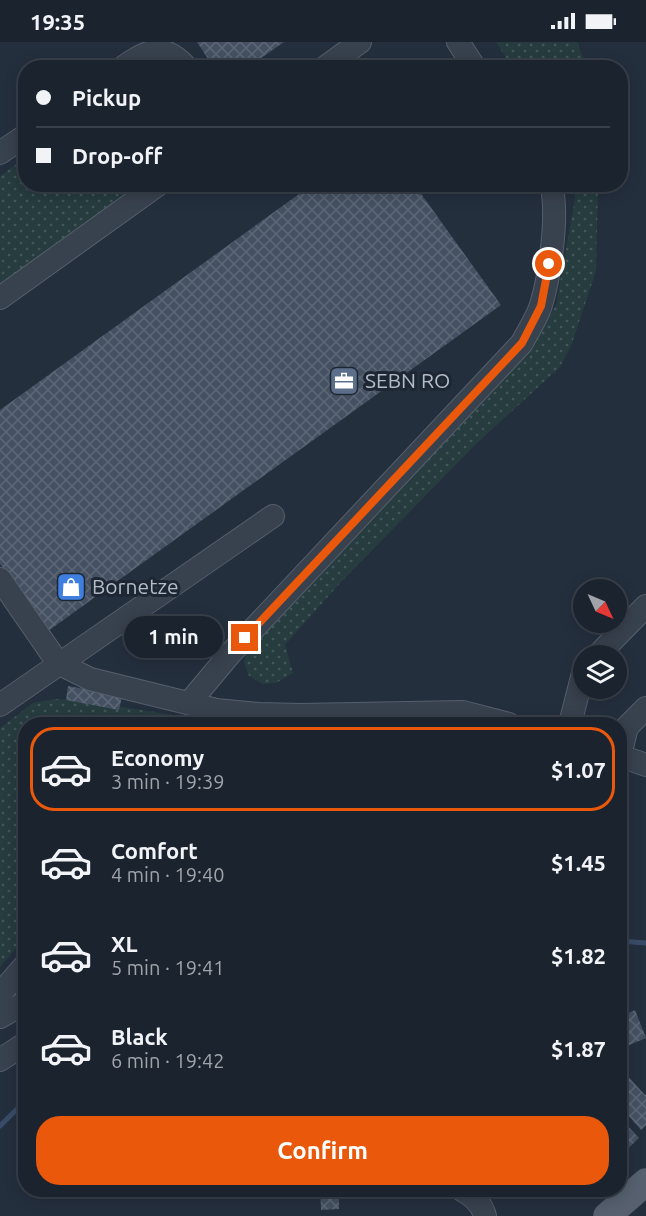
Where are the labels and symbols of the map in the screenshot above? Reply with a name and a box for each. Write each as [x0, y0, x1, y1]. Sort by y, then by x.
route start [535, 250, 562, 277]
office icon: SEBN RO [328, 365, 360, 397]
place label: SEBN RO [365, 368, 450, 392]
shop icon: Bornetze [55, 571, 87, 603]
place label: Bornetze [92, 574, 178, 598]
north arrow [573, 579, 627, 633]
callout: 1 min [125, 617, 224, 659]
route end [231, 624, 258, 651]

